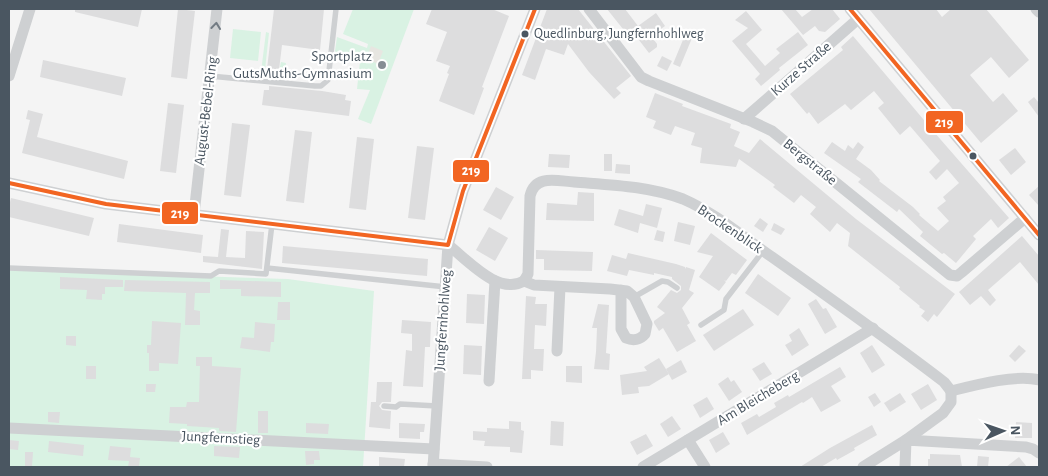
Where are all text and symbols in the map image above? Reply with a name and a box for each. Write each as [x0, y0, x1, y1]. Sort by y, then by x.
one-way arrow [210, 22, 221, 30]
place label: Quedlinburg, Jungfernhohlweg [534, 27, 704, 41]
marker: Quedlinburg, Jungfernhohlweg [520, 29, 530, 39]
street label: Kurze Straße [768, 39, 834, 99]
place label: Sportplatz GutsMuths-Gymnasium [233, 49, 372, 81]
street label: August-Bebel-Ring [192, 55, 220, 166]
marker: Sportplatz GutsMuths-Gymnasium [376, 59, 388, 71]
line badge: 219 [925, 110, 964, 134]
text: 219 [935, 116, 953, 130]
street label: Bergstraße [780, 136, 840, 188]
unlabelled marker [968, 151, 978, 161]
line badge: 219 [452, 159, 490, 183]
text: 219 [462, 164, 480, 178]
line badge: 219 [161, 201, 199, 225]
street label: Brockenblick [695, 202, 765, 256]
text: 219 [171, 207, 189, 221]
street label: Jungfernhohlweg [432, 268, 454, 371]
street label: Am Bleicheberg [714, 367, 802, 428]
north arrow [978, 406, 1028, 456]
text: N [1008, 425, 1022, 436]
street label: Jungfernstieg [181, 428, 261, 448]

